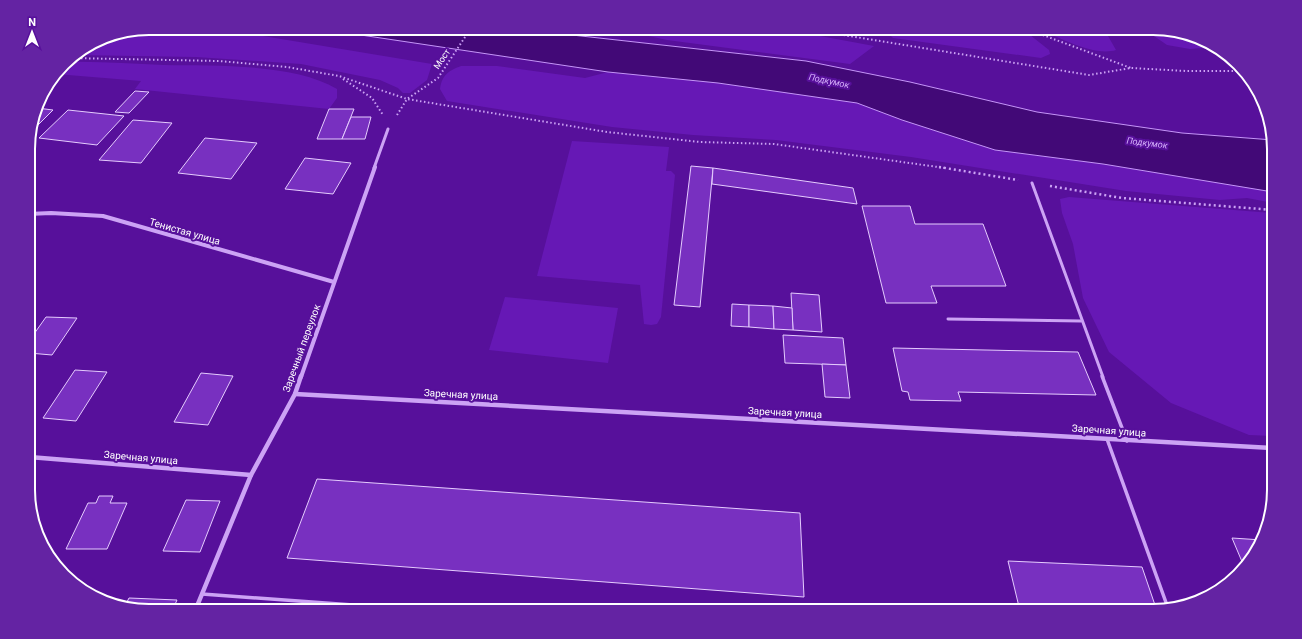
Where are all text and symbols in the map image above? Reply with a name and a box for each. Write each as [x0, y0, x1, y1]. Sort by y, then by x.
north arrow [12, 12, 52, 52]
text: N [28, 16, 36, 29]
street label: Мост [432, 47, 453, 71]
water label: Подкумок [808, 72, 850, 90]
water label: Подкумок [1126, 136, 1168, 151]
street label: Тенистая улица [148, 216, 222, 247]
street label: Заречный переулок [280, 302, 323, 394]
street label: Заречная улица [424, 387, 498, 402]
street label: Заречная улица [748, 405, 822, 420]
street label: Заречная улица [1071, 422, 1146, 439]
street label: Заречная улица [103, 449, 178, 466]

